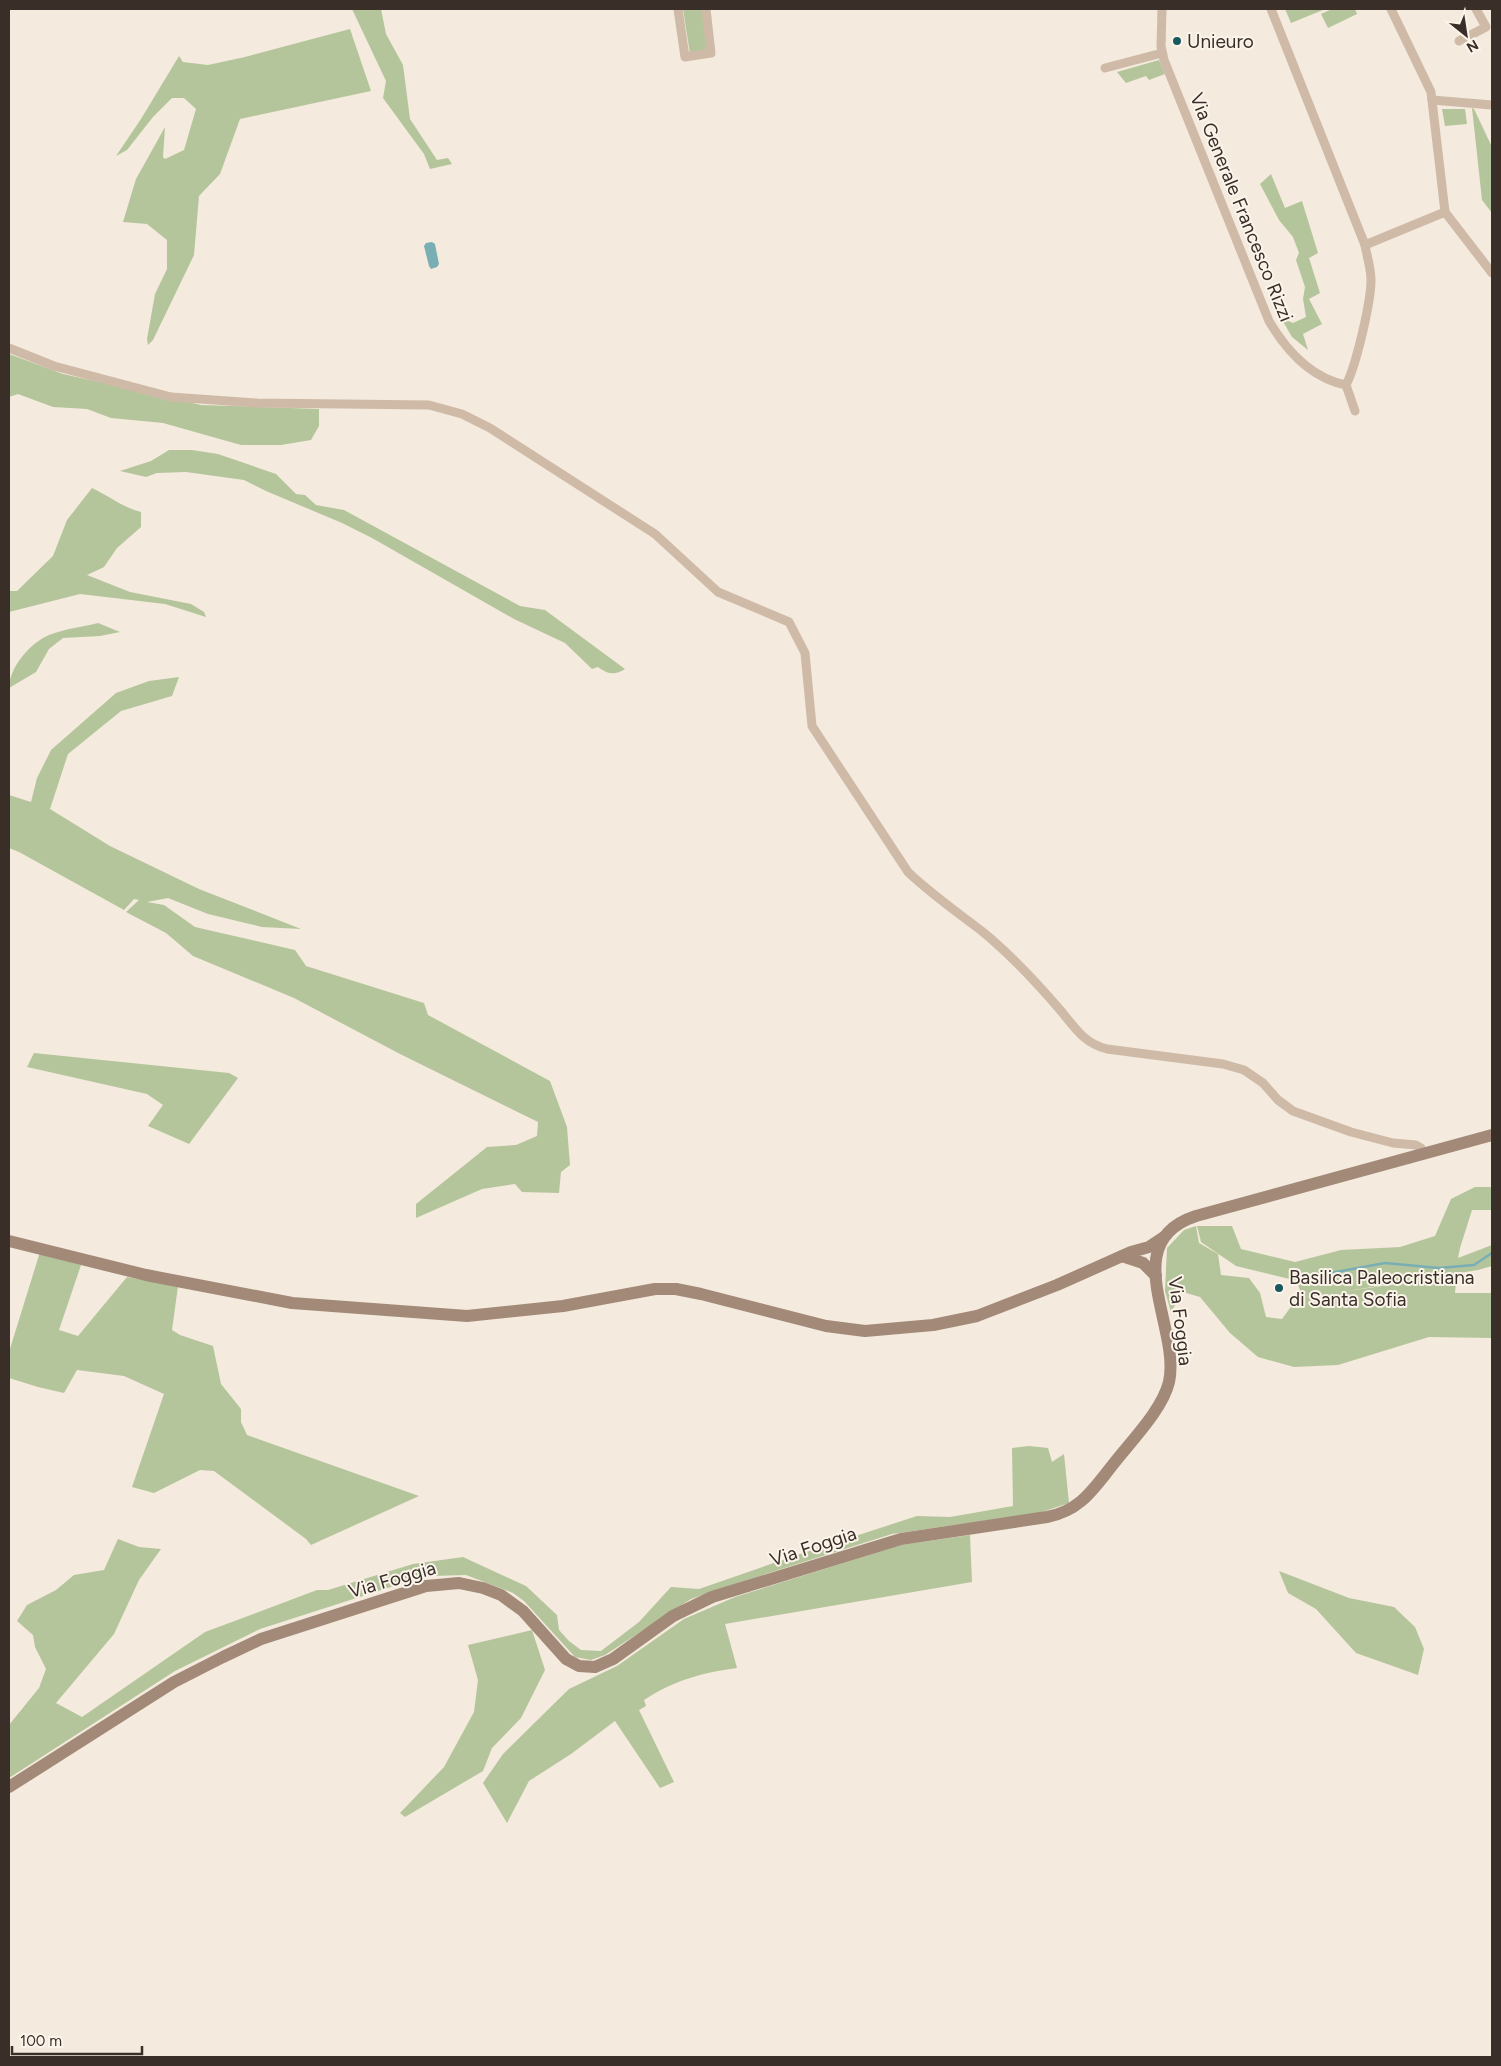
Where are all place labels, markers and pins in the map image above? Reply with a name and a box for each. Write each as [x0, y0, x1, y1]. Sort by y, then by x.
place label: Unieuro [1187, 30, 1254, 53]
marker: Unieuro [1171, 35, 1183, 47]
place label: Basilica Paleocristiana di Santa Sofia [1289, 1266, 1474, 1311]
marker: Basilica Paleocristiana di Santa Sofia [1273, 1282, 1285, 1294]

